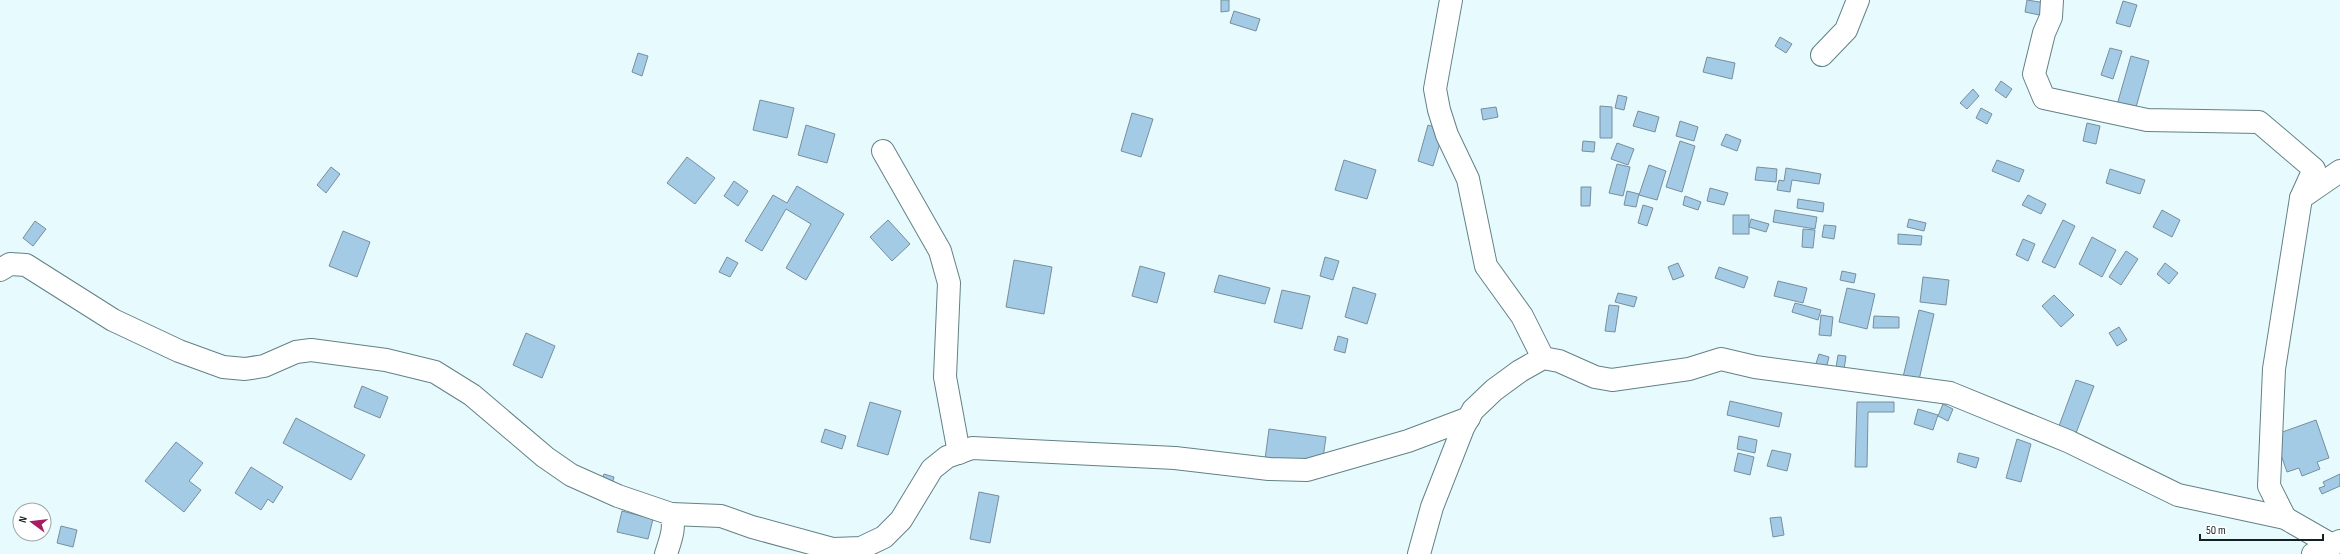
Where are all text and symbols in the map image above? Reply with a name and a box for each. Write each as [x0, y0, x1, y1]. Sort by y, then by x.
north arrow [12, 502, 52, 542]
text: N [16, 515, 30, 524]
scale bar [2200, 516, 2323, 542]
text: 50 m [2206, 523, 2226, 538]

